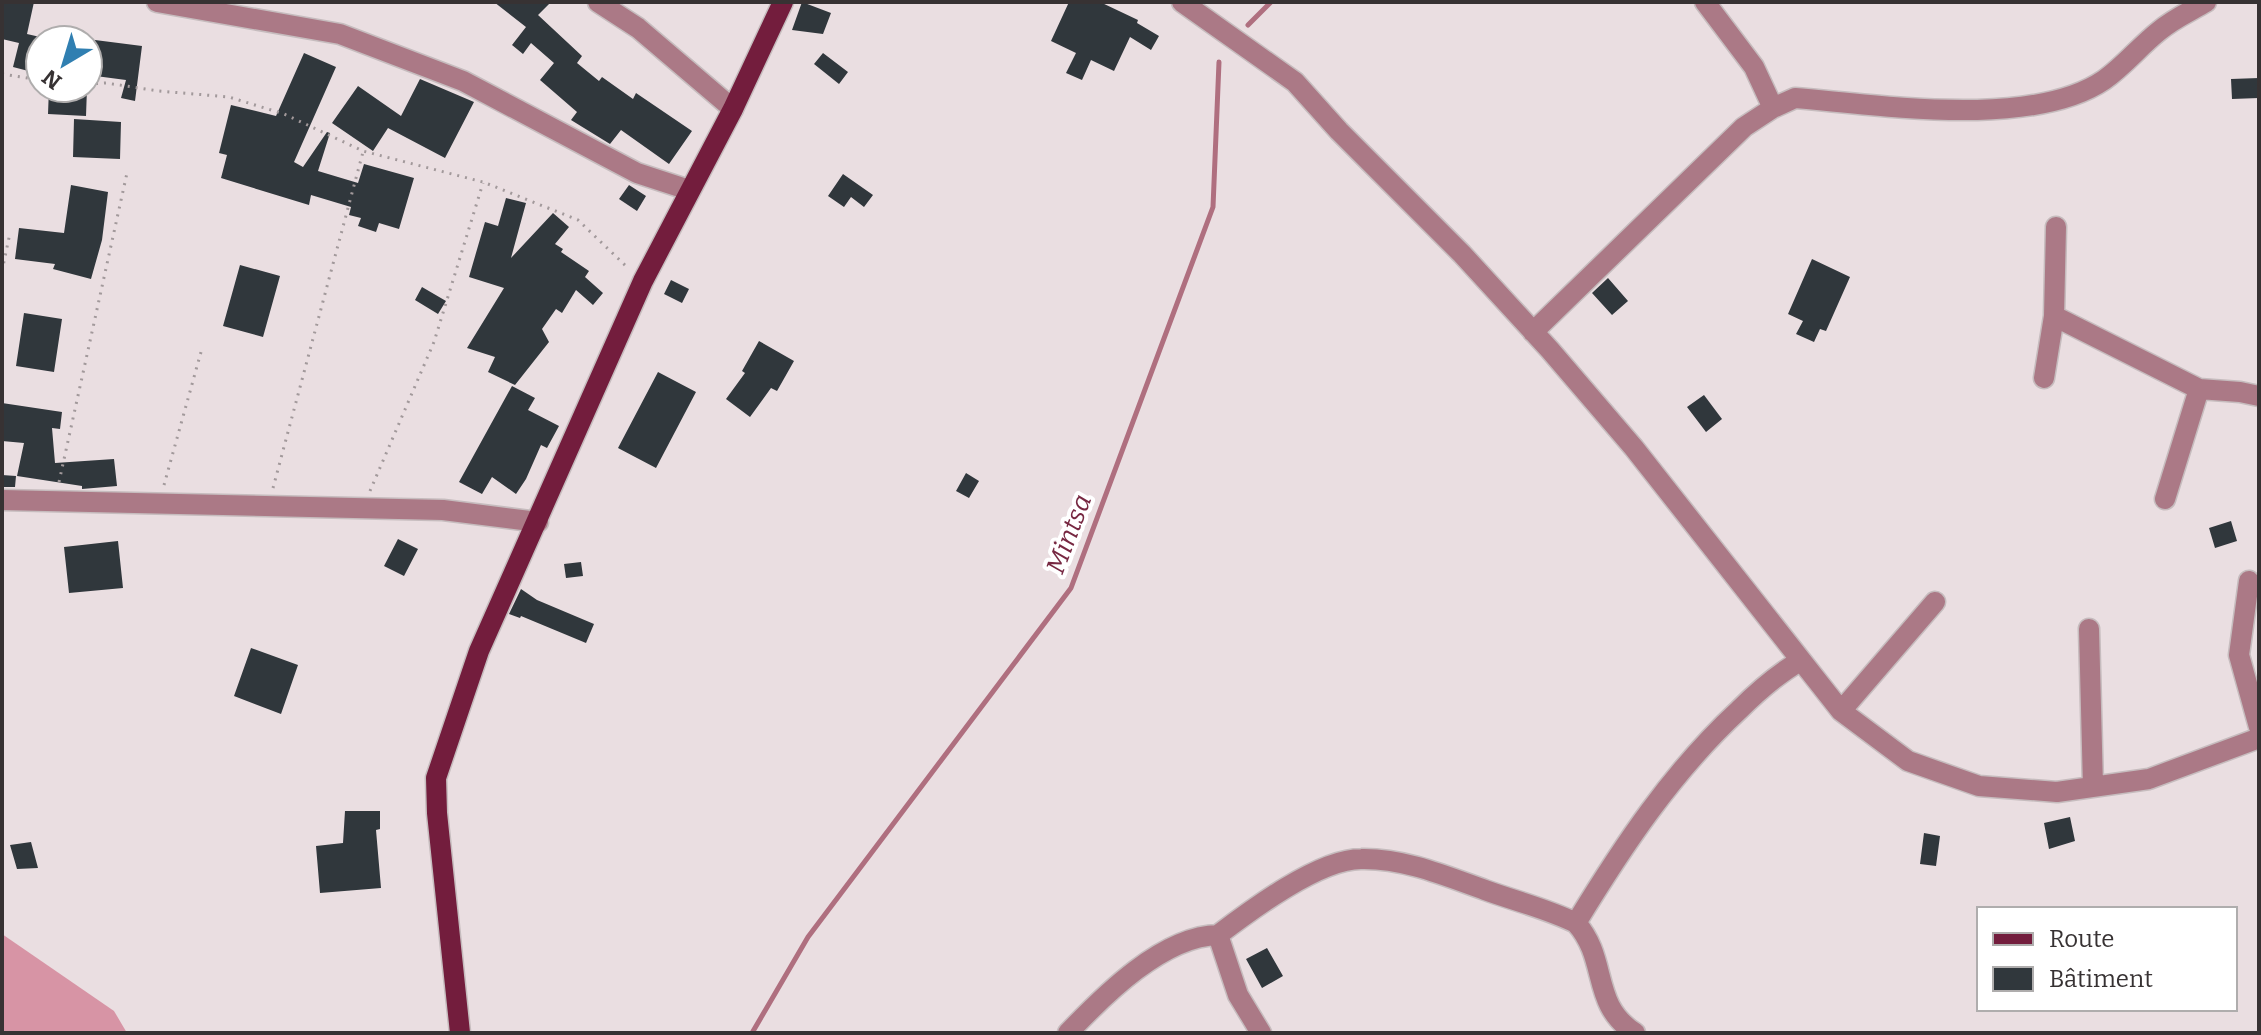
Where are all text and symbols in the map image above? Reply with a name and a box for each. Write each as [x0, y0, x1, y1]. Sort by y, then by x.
north arrow [24, 24, 104, 104]
text: N [37, 63, 67, 95]
water label: Mintsa [1040, 490, 1098, 578]
legend [1977, 907, 2237, 1011]
text: Route [2049, 925, 2114, 953]
text: Bâtiment [2049, 965, 2153, 993]

